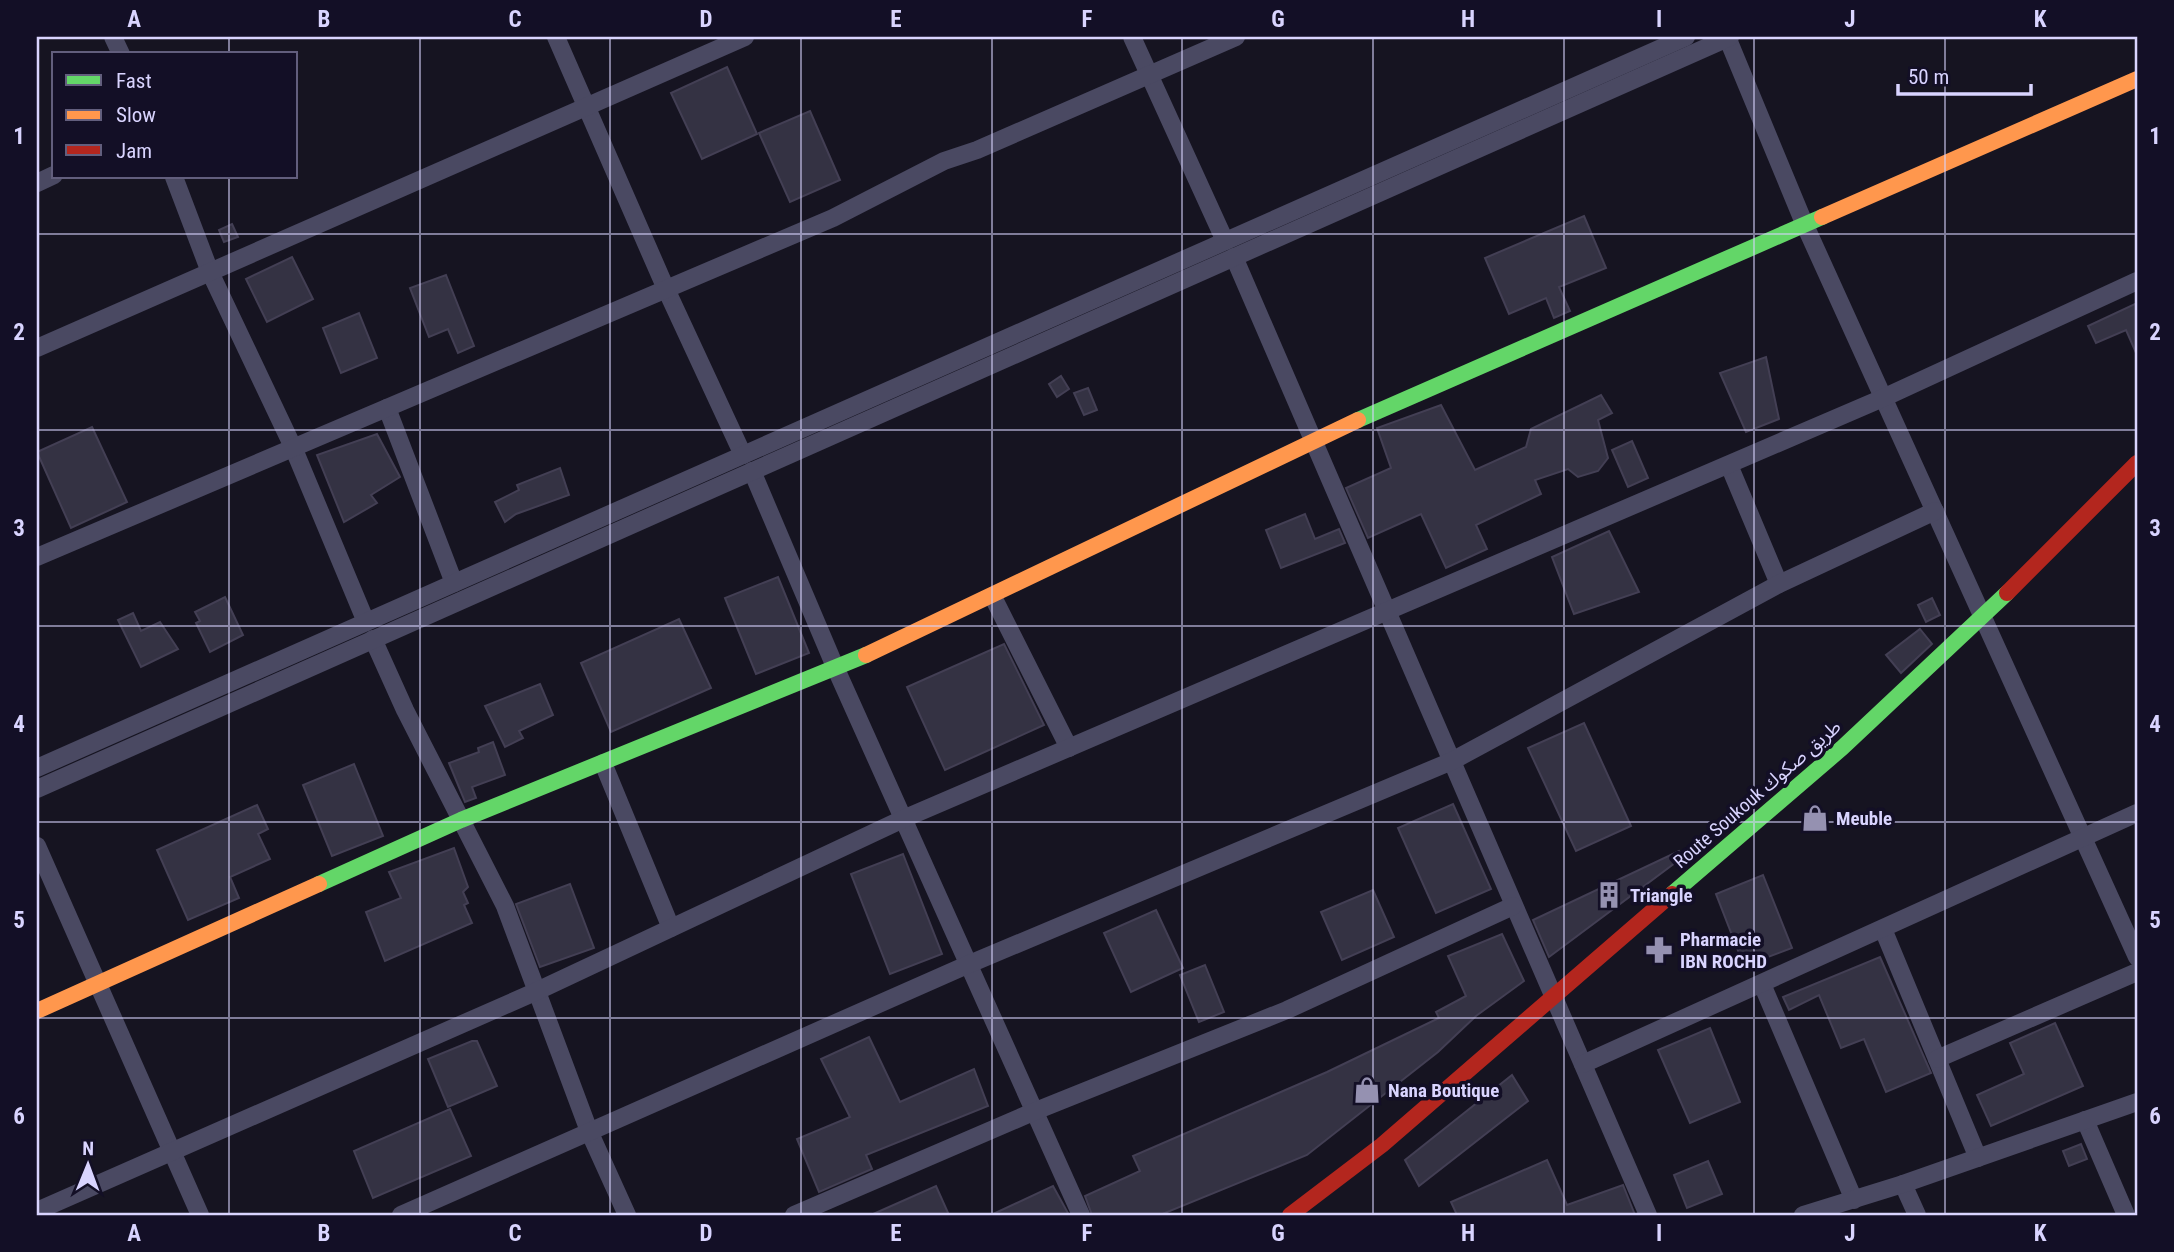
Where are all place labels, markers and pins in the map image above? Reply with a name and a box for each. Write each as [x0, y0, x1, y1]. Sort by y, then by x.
shop icon: Meuble [1800, 803, 1830, 833]
place label: Meuble [1836, 807, 1892, 830]
building icon: Triangle [1594, 880, 1624, 910]
place label: Triangle [1630, 884, 1693, 907]
place label: Pharmacie IBN ROCHD [1680, 928, 1767, 973]
pharmacy icon: Pharmacie IBN ROCHD [1644, 935, 1674, 965]
shop icon: Nana Boutique [1352, 1075, 1382, 1105]
place label: Nana Boutique [1388, 1079, 1499, 1102]

